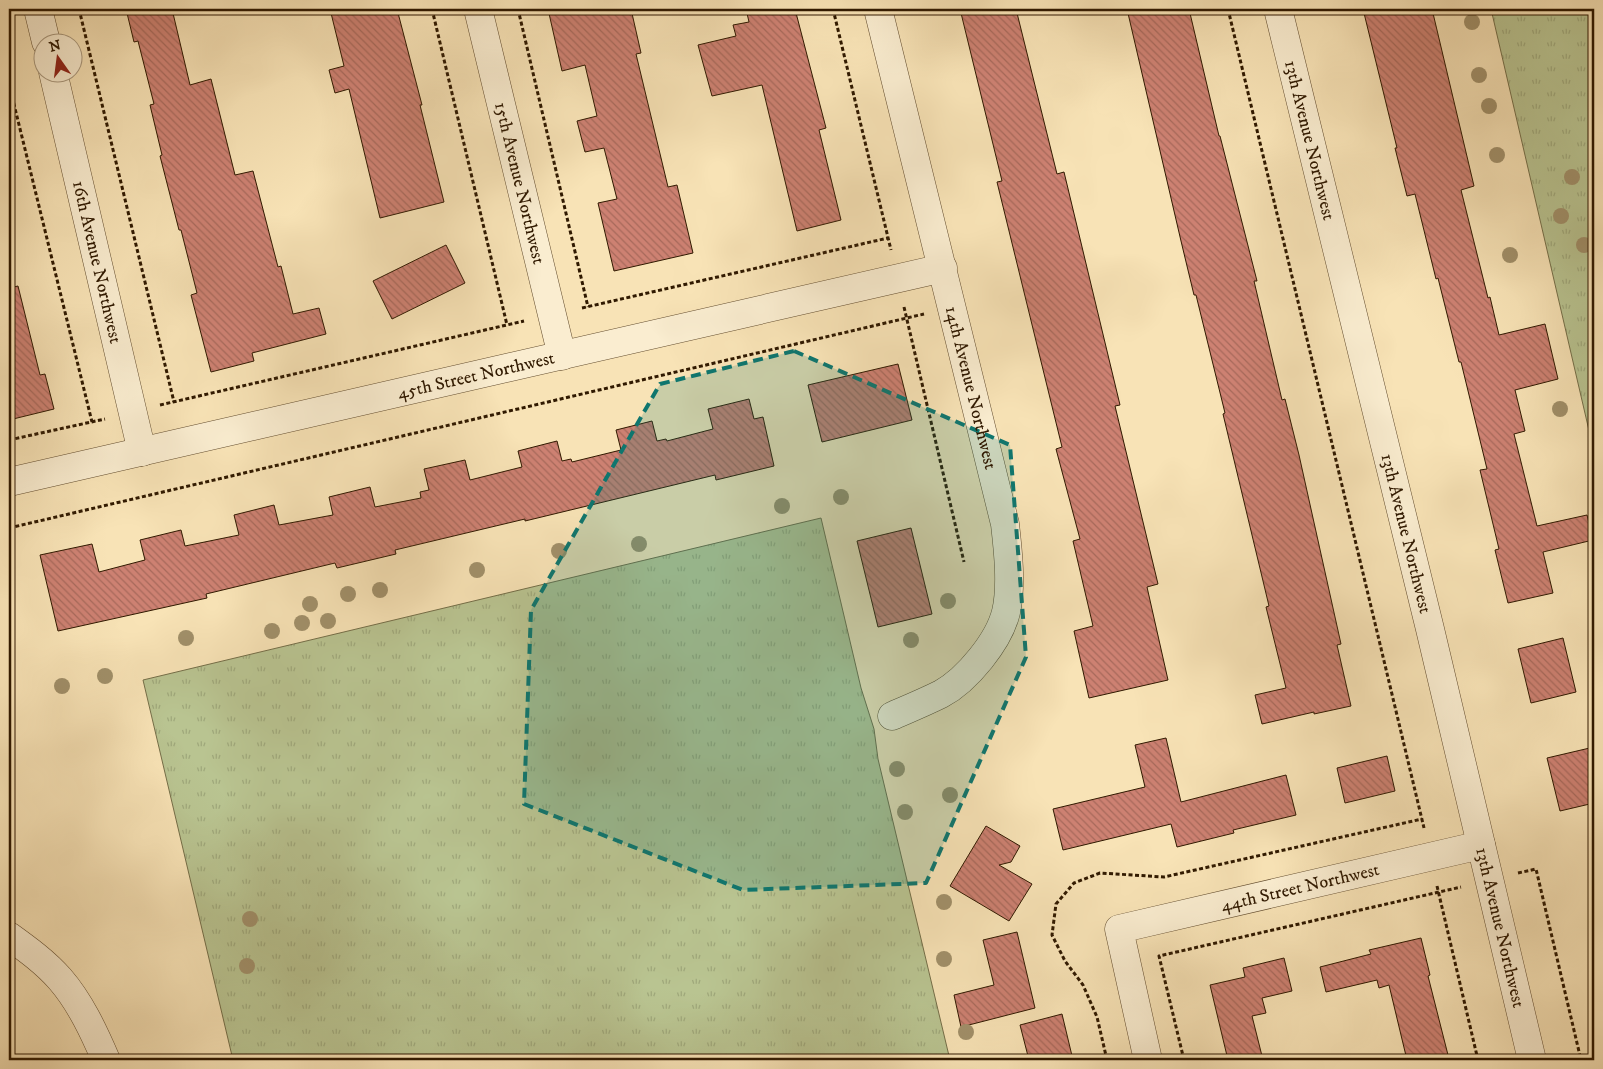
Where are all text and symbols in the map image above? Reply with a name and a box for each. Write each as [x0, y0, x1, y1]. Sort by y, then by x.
north arrow [32, 32, 82, 82]
text: N [47, 36, 63, 56]
street label: 13th Avenue Northwest [1279, 58, 1339, 223]
street label: 15th Avenue Northwest [489, 100, 549, 267]
street label: 16th Avenue Northwest [67, 179, 126, 346]
street label: 14th Avenue Northwest [940, 304, 1001, 472]
street label: 45th Street Northwest [396, 347, 557, 405]
street label: 13th Avenue Northwest [1375, 452, 1436, 616]
street label: 13th Avenue Northwest [1470, 845, 1529, 1010]
street label: 44th Street Northwest [1219, 859, 1382, 917]

